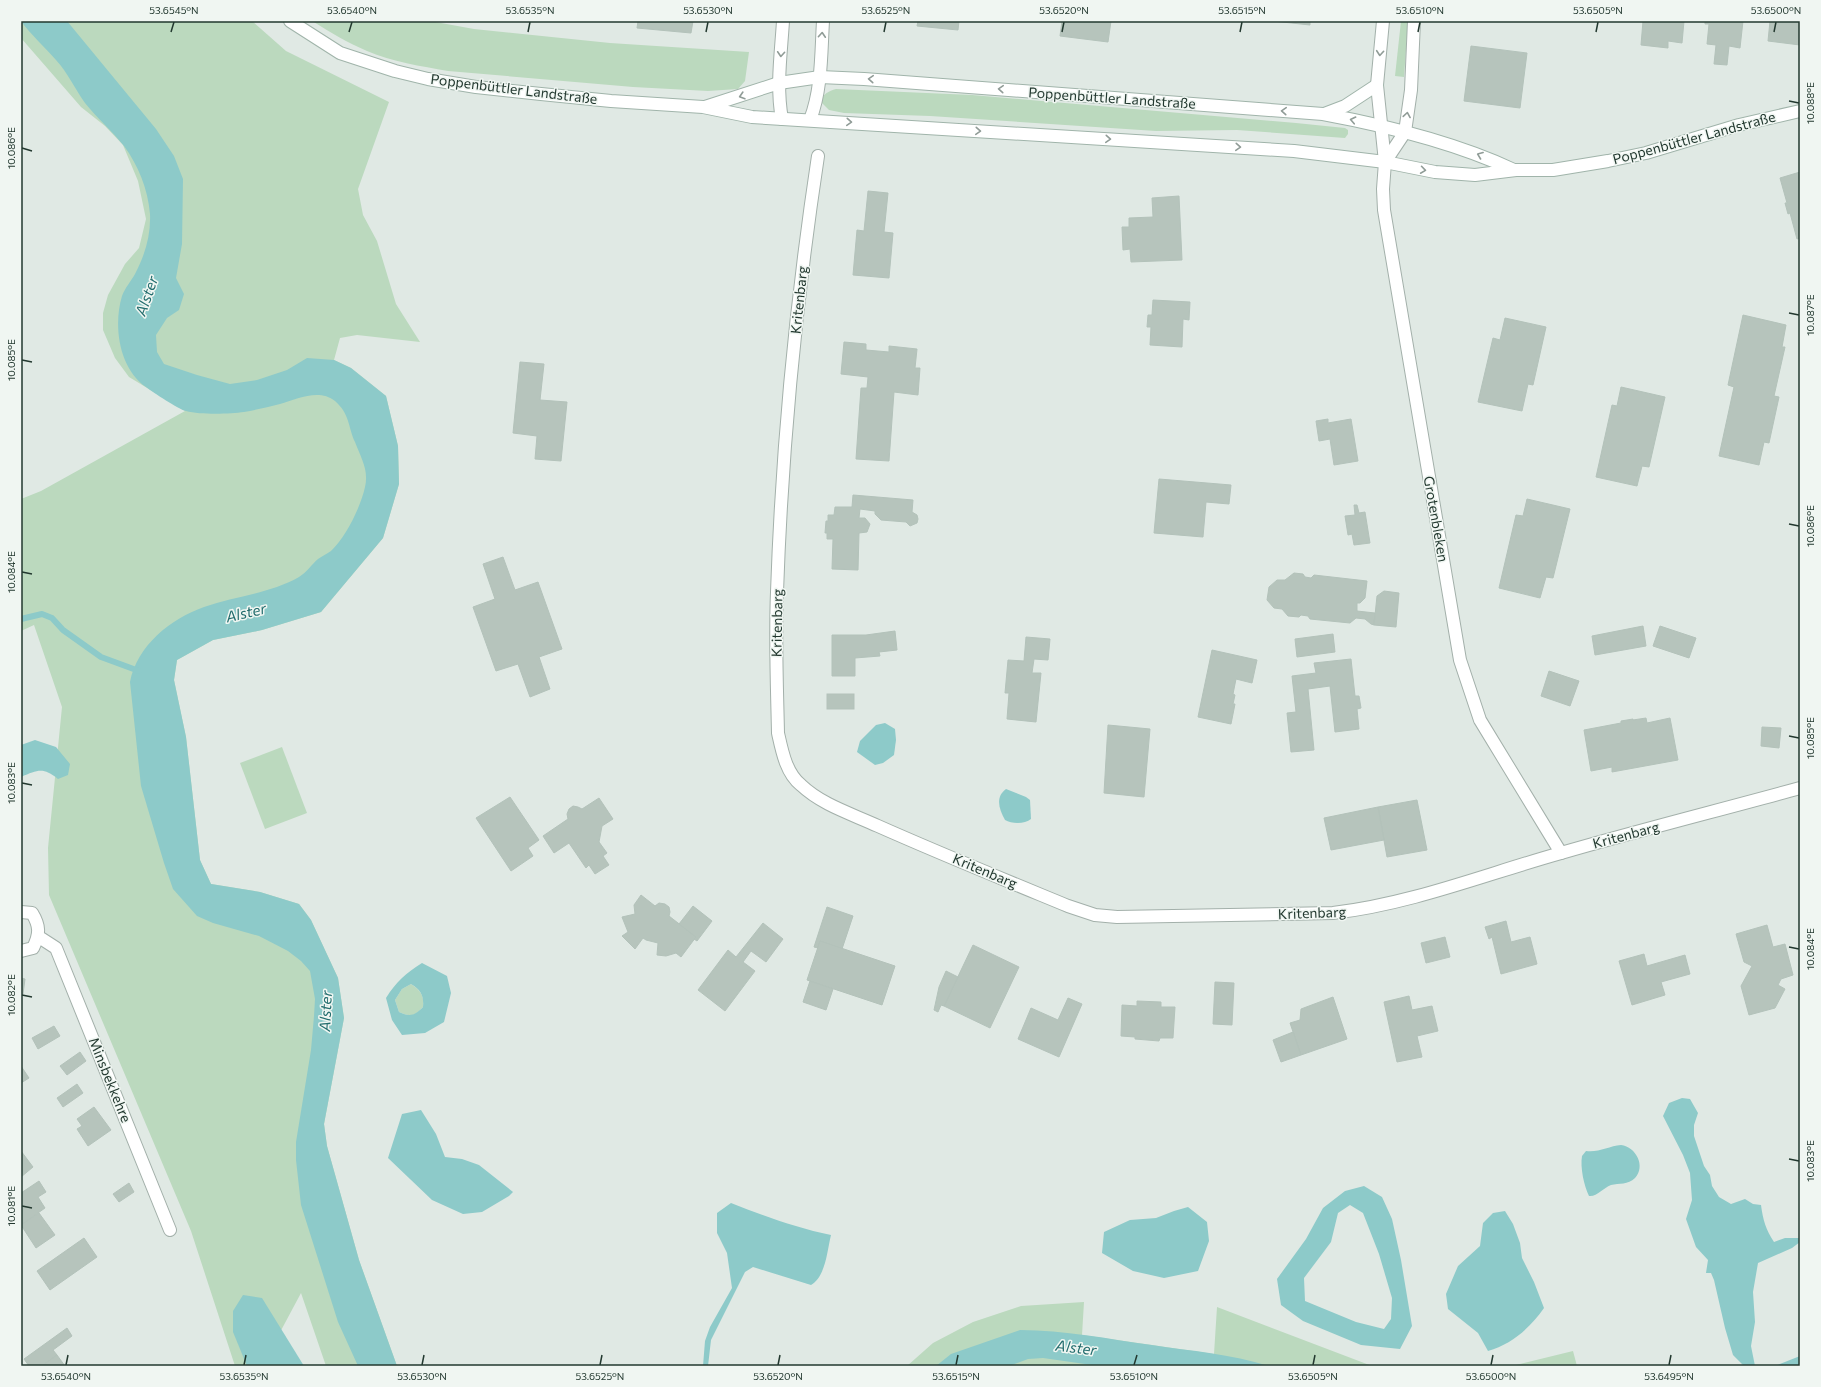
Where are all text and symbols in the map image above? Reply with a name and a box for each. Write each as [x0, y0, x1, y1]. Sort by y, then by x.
text: 53.6545°N [149, 4, 199, 16]
text: 53.6540°N [327, 4, 377, 16]
text: 53.6535°N [506, 4, 554, 16]
text: 53.6530°N [683, 4, 733, 16]
text: 53.6525°N [862, 4, 910, 16]
text: 53.6520°N [1039, 4, 1089, 16]
text: 53.6515°N [1218, 4, 1266, 16]
text: 53.6510°N [1396, 4, 1444, 16]
text: 53.6505°N [1573, 4, 1623, 16]
text: 53.6500°N [1751, 4, 1801, 16]
one-way arrow [818, 32, 827, 38]
one-way arrow [1376, 50, 1385, 56]
one-way arrow [776, 51, 785, 57]
street label: Poppenbüttler Landstraße [430, 70, 598, 107]
one-way arrow [868, 75, 874, 84]
text: 10.088°E [1804, 82, 1816, 124]
street label: Poppenbüttler Landstraße [1028, 83, 1196, 112]
one-way arrow [998, 85, 1004, 94]
one-way arrow [739, 91, 746, 100]
one-way arrow [1281, 107, 1287, 116]
street label: Poppenbüttler Landstraße [1611, 108, 1777, 167]
one-way arrow [1402, 112, 1411, 119]
one-way arrow [1350, 116, 1356, 124]
one-way arrow [846, 118, 852, 127]
one-way arrow [975, 126, 981, 135]
text: 10.086°E [5, 127, 17, 169]
one-way arrow [1105, 135, 1111, 144]
one-way arrow [1235, 143, 1241, 152]
one-way arrow [1476, 151, 1483, 159]
one-way arrow [1420, 165, 1426, 174]
street label: Kritenbarg [786, 265, 811, 335]
water label: Alster [131, 272, 162, 319]
text: 10.087°E [1804, 294, 1816, 336]
text: 10.085°E [5, 339, 17, 381]
street label: Grotenbleken [1421, 475, 1452, 563]
text: 10.086°E [1804, 505, 1816, 547]
text: 10.084°E [5, 551, 17, 593]
street label: Kritenbarg [767, 588, 786, 657]
water label: Alster [223, 598, 269, 626]
text: 10.085°E [1804, 717, 1816, 759]
text: 10.083°E [5, 762, 17, 804]
street label: Kritenbarg [1591, 817, 1662, 852]
street label: Kritenbarg [950, 849, 1020, 892]
street label: Kritenbarg [1277, 903, 1347, 922]
text: 10.084°E [1804, 928, 1816, 970]
text: 10.082°E [5, 974, 17, 1016]
water label: Alster [315, 989, 335, 1033]
street label: Minsbekkehre [86, 1035, 135, 1125]
text: 10.083°E [1804, 1140, 1816, 1182]
text: 10.081°E [5, 1186, 17, 1226]
water label: Alster [1054, 1335, 1099, 1359]
text: 53.6540°N [41, 1370, 91, 1382]
text: 53.6535°N [220, 1370, 268, 1382]
text: 53.6530°N [397, 1370, 447, 1382]
text: 53.6525°N [576, 1370, 624, 1382]
text: 53.6520°N [753, 1370, 803, 1382]
text: 53.6515°N [932, 1370, 980, 1382]
text: 53.6510°N [1110, 1370, 1158, 1382]
text: 53.6505°N [1288, 1370, 1338, 1382]
text: 53.6500°N [1466, 1370, 1516, 1382]
text: 53.6495°N [1644, 1370, 1694, 1382]

